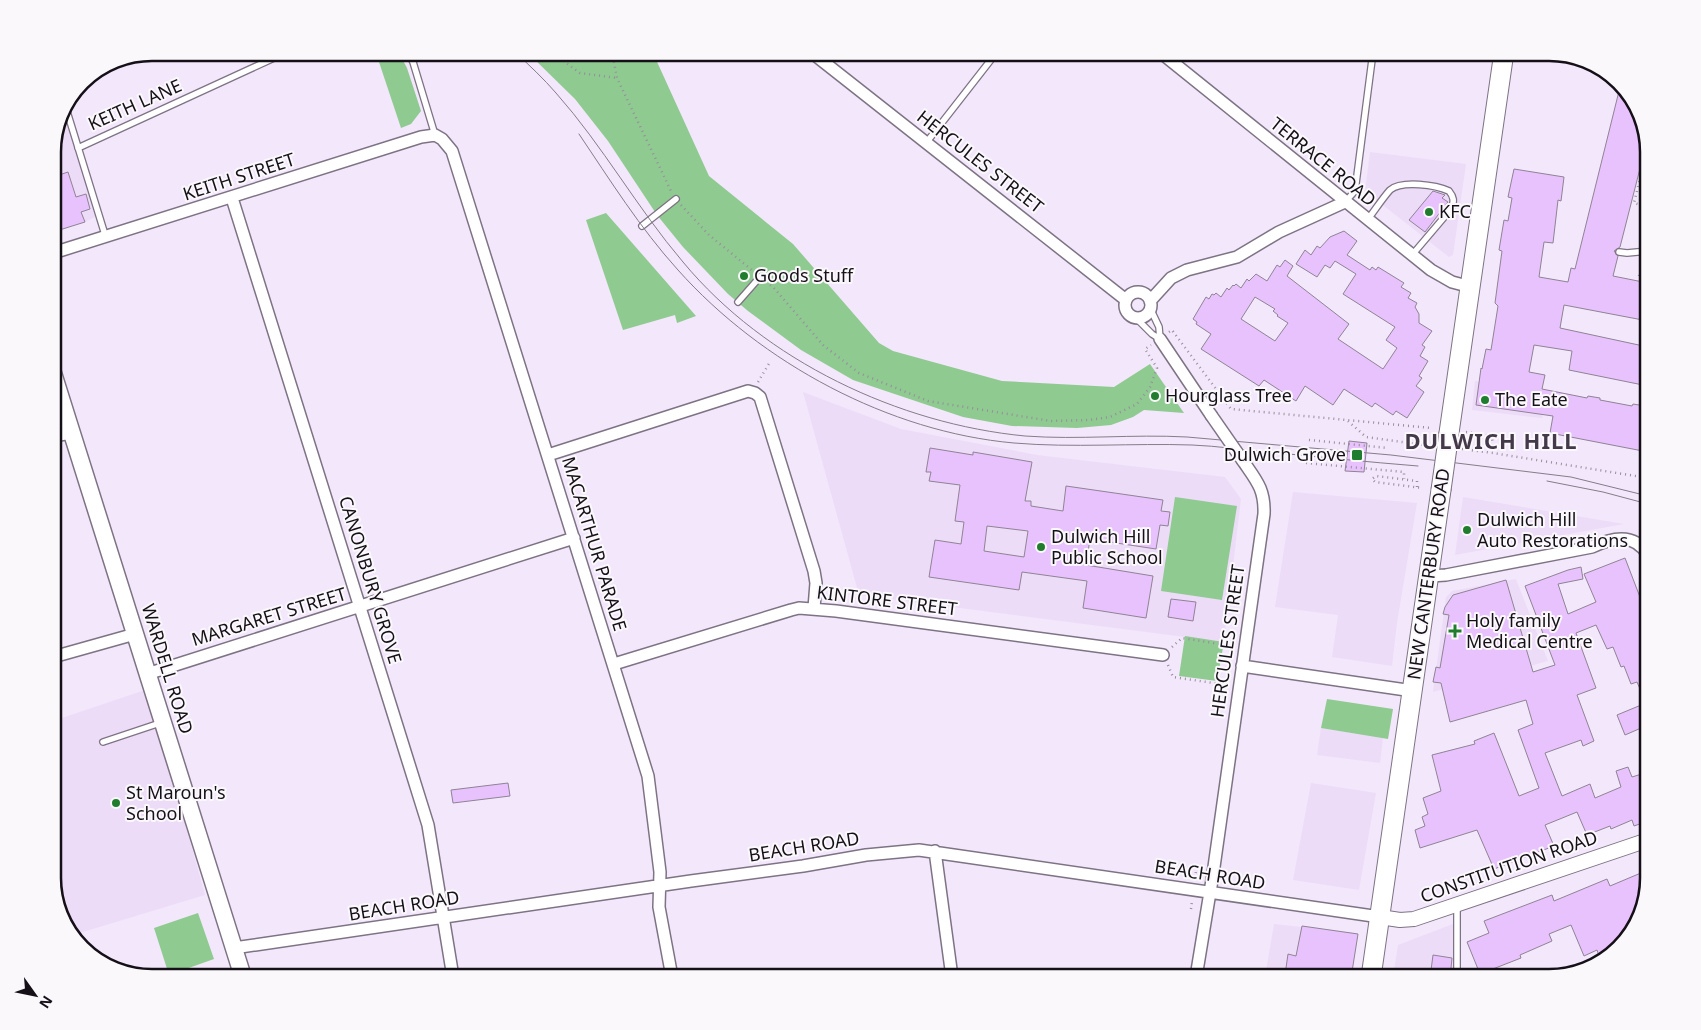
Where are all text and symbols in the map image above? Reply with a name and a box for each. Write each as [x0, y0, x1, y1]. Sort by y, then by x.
street label: KEITH LANE [84, 73, 185, 135]
street label: HERCULES STREET [912, 104, 1049, 218]
street label: TERRACE ROAD [1266, 111, 1381, 211]
street label: KEITH STREET [180, 147, 298, 205]
place label: KFC [1439, 199, 1471, 223]
marker: KFC [1423, 206, 1435, 218]
place label: Goods Stuff [754, 263, 855, 287]
marker: Goods Stuff [738, 270, 750, 282]
place label: Hourglass Tree [1165, 383, 1292, 407]
place label: The Eate [1495, 387, 1568, 411]
marker: Hourglass Tree [1149, 390, 1161, 402]
marker: The Eate [1479, 394, 1491, 406]
district label: DULWICH HILL [1404, 425, 1578, 455]
place label: Dulwich Grove [1224, 442, 1346, 466]
marker: Dulwich Grove [1350, 448, 1364, 462]
street label: MACARTHUR PARADE [557, 454, 633, 634]
street label: NEW CANTERBURY ROAD [1401, 467, 1455, 681]
street label: CANONBURY GROVE [334, 493, 408, 667]
place label: Dulwich Hill Auto Restorations [1477, 507, 1628, 552]
place label: Dulwich Hill Public School [1051, 524, 1163, 569]
marker: Dulwich Hill Auto Restorations [1461, 524, 1473, 536]
marker: Dulwich Hill Public School [1035, 541, 1047, 553]
street label: HERCULES STREET [1204, 563, 1250, 719]
street label: KINTORE STREET [815, 579, 959, 621]
street label: MARGARET STREET [188, 581, 349, 651]
street label: WARDELL ROAD [137, 601, 199, 737]
place label: Holy family Medical Centre [1466, 608, 1593, 653]
marker: Holy family Medical Centre [1448, 624, 1462, 638]
place label: St Maroun's School [126, 780, 226, 825]
marker: St Maroun's School [110, 797, 122, 809]
street label: CONSTITUTION ROAD [1417, 824, 1601, 908]
street label: BEACH ROAD [747, 825, 861, 867]
street label: BEACH ROAD [1153, 853, 1267, 895]
street label: BEACH ROAD [347, 884, 461, 926]
north arrow [10, 970, 60, 1020]
text: N [35, 992, 57, 1012]

